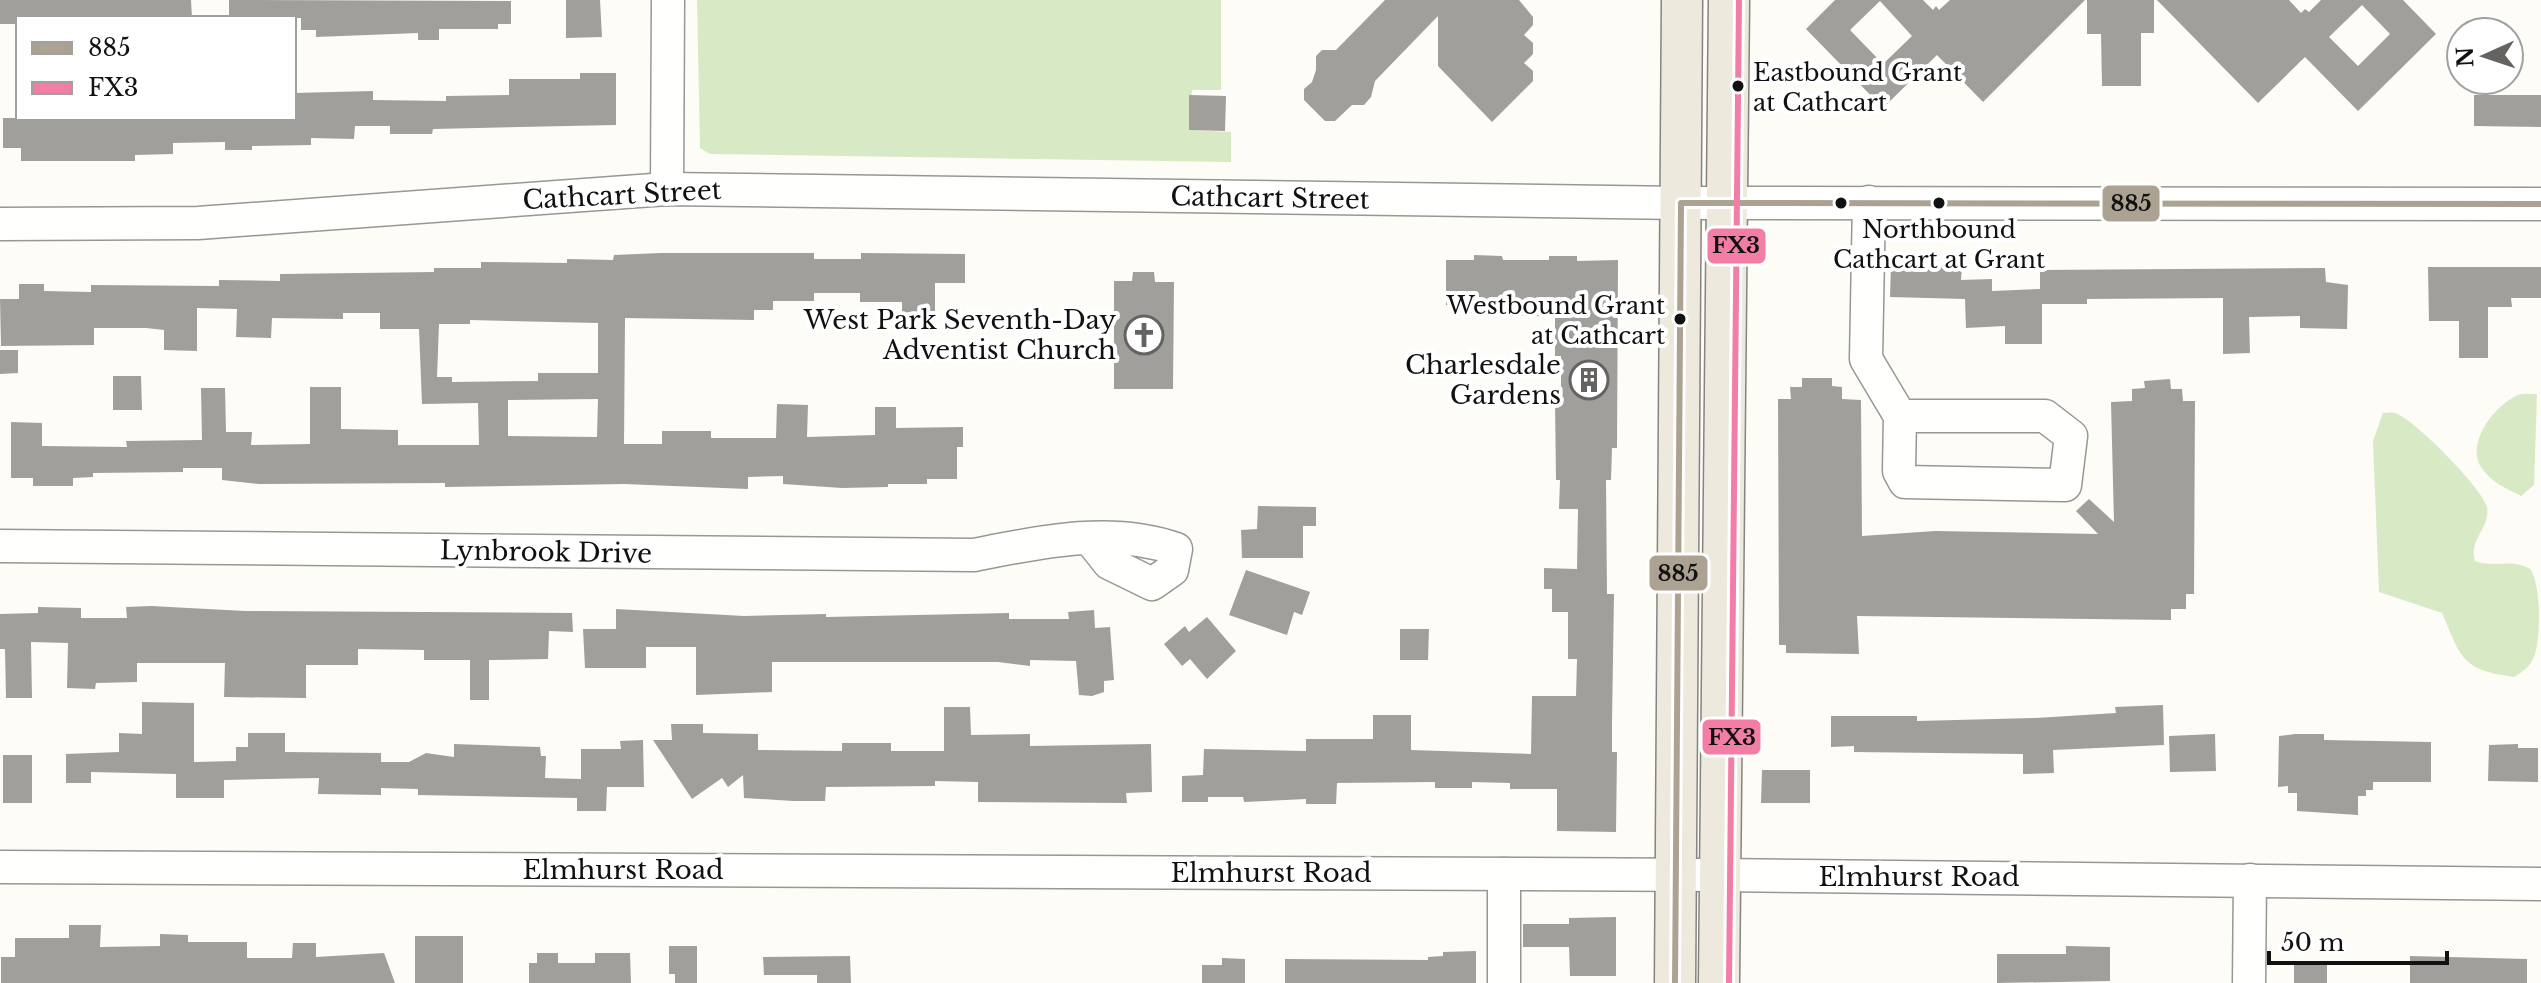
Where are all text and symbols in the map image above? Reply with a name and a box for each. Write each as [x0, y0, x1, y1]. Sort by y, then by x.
legend [16, 16, 296, 120]
north arrow [2445, 16, 2525, 96]
text: 885 [88, 33, 131, 62]
text: N [2451, 46, 2480, 68]
place label: Eastbound Grant at Cathcart [1753, 58, 1962, 117]
text: FX3 [88, 73, 139, 102]
marker: Eastbound Grant at Cathcart [1730, 78, 1746, 94]
street label: Cathcart Street [522, 174, 722, 216]
street label: Cathcart Street [1170, 180, 1370, 216]
line badge: 885 [2101, 184, 2161, 223]
text: 885 [2110, 190, 2152, 217]
unlabelled marker [1833, 195, 1849, 211]
marker: Northbound Cathcart at Grant [1931, 195, 1947, 211]
place label: Northbound Cathcart at Grant [1833, 215, 2045, 274]
line badge: FX3 [1706, 227, 1767, 265]
text: FX3 [1712, 232, 1760, 259]
place label: Westbound Grant at Cathcart [1446, 291, 1665, 350]
place label: West Park Seventh-Day Adventist Church [803, 304, 1116, 366]
marker: Westbound Grant at Cathcart [1672, 311, 1688, 327]
church icon: West Park Seventh-Day Adventist Church [1123, 314, 1165, 356]
place label: Charlesdale Gardens [1405, 349, 1561, 411]
building icon: Charlesdale Gardens [1568, 359, 1610, 401]
street label: Lynbrook Drive [440, 534, 652, 570]
line badge: 885 [1648, 554, 1709, 592]
text: 885 [1657, 560, 1699, 587]
line badge: FX3 [1701, 718, 1762, 756]
text: FX3 [1708, 724, 1756, 751]
street label: Elmhurst Road [522, 854, 724, 886]
street label: Elmhurst Road [1170, 857, 1372, 889]
street label: Elmhurst Road [1818, 861, 2020, 893]
scale bar [2269, 915, 2447, 965]
text: 50 m [2281, 928, 2345, 957]

